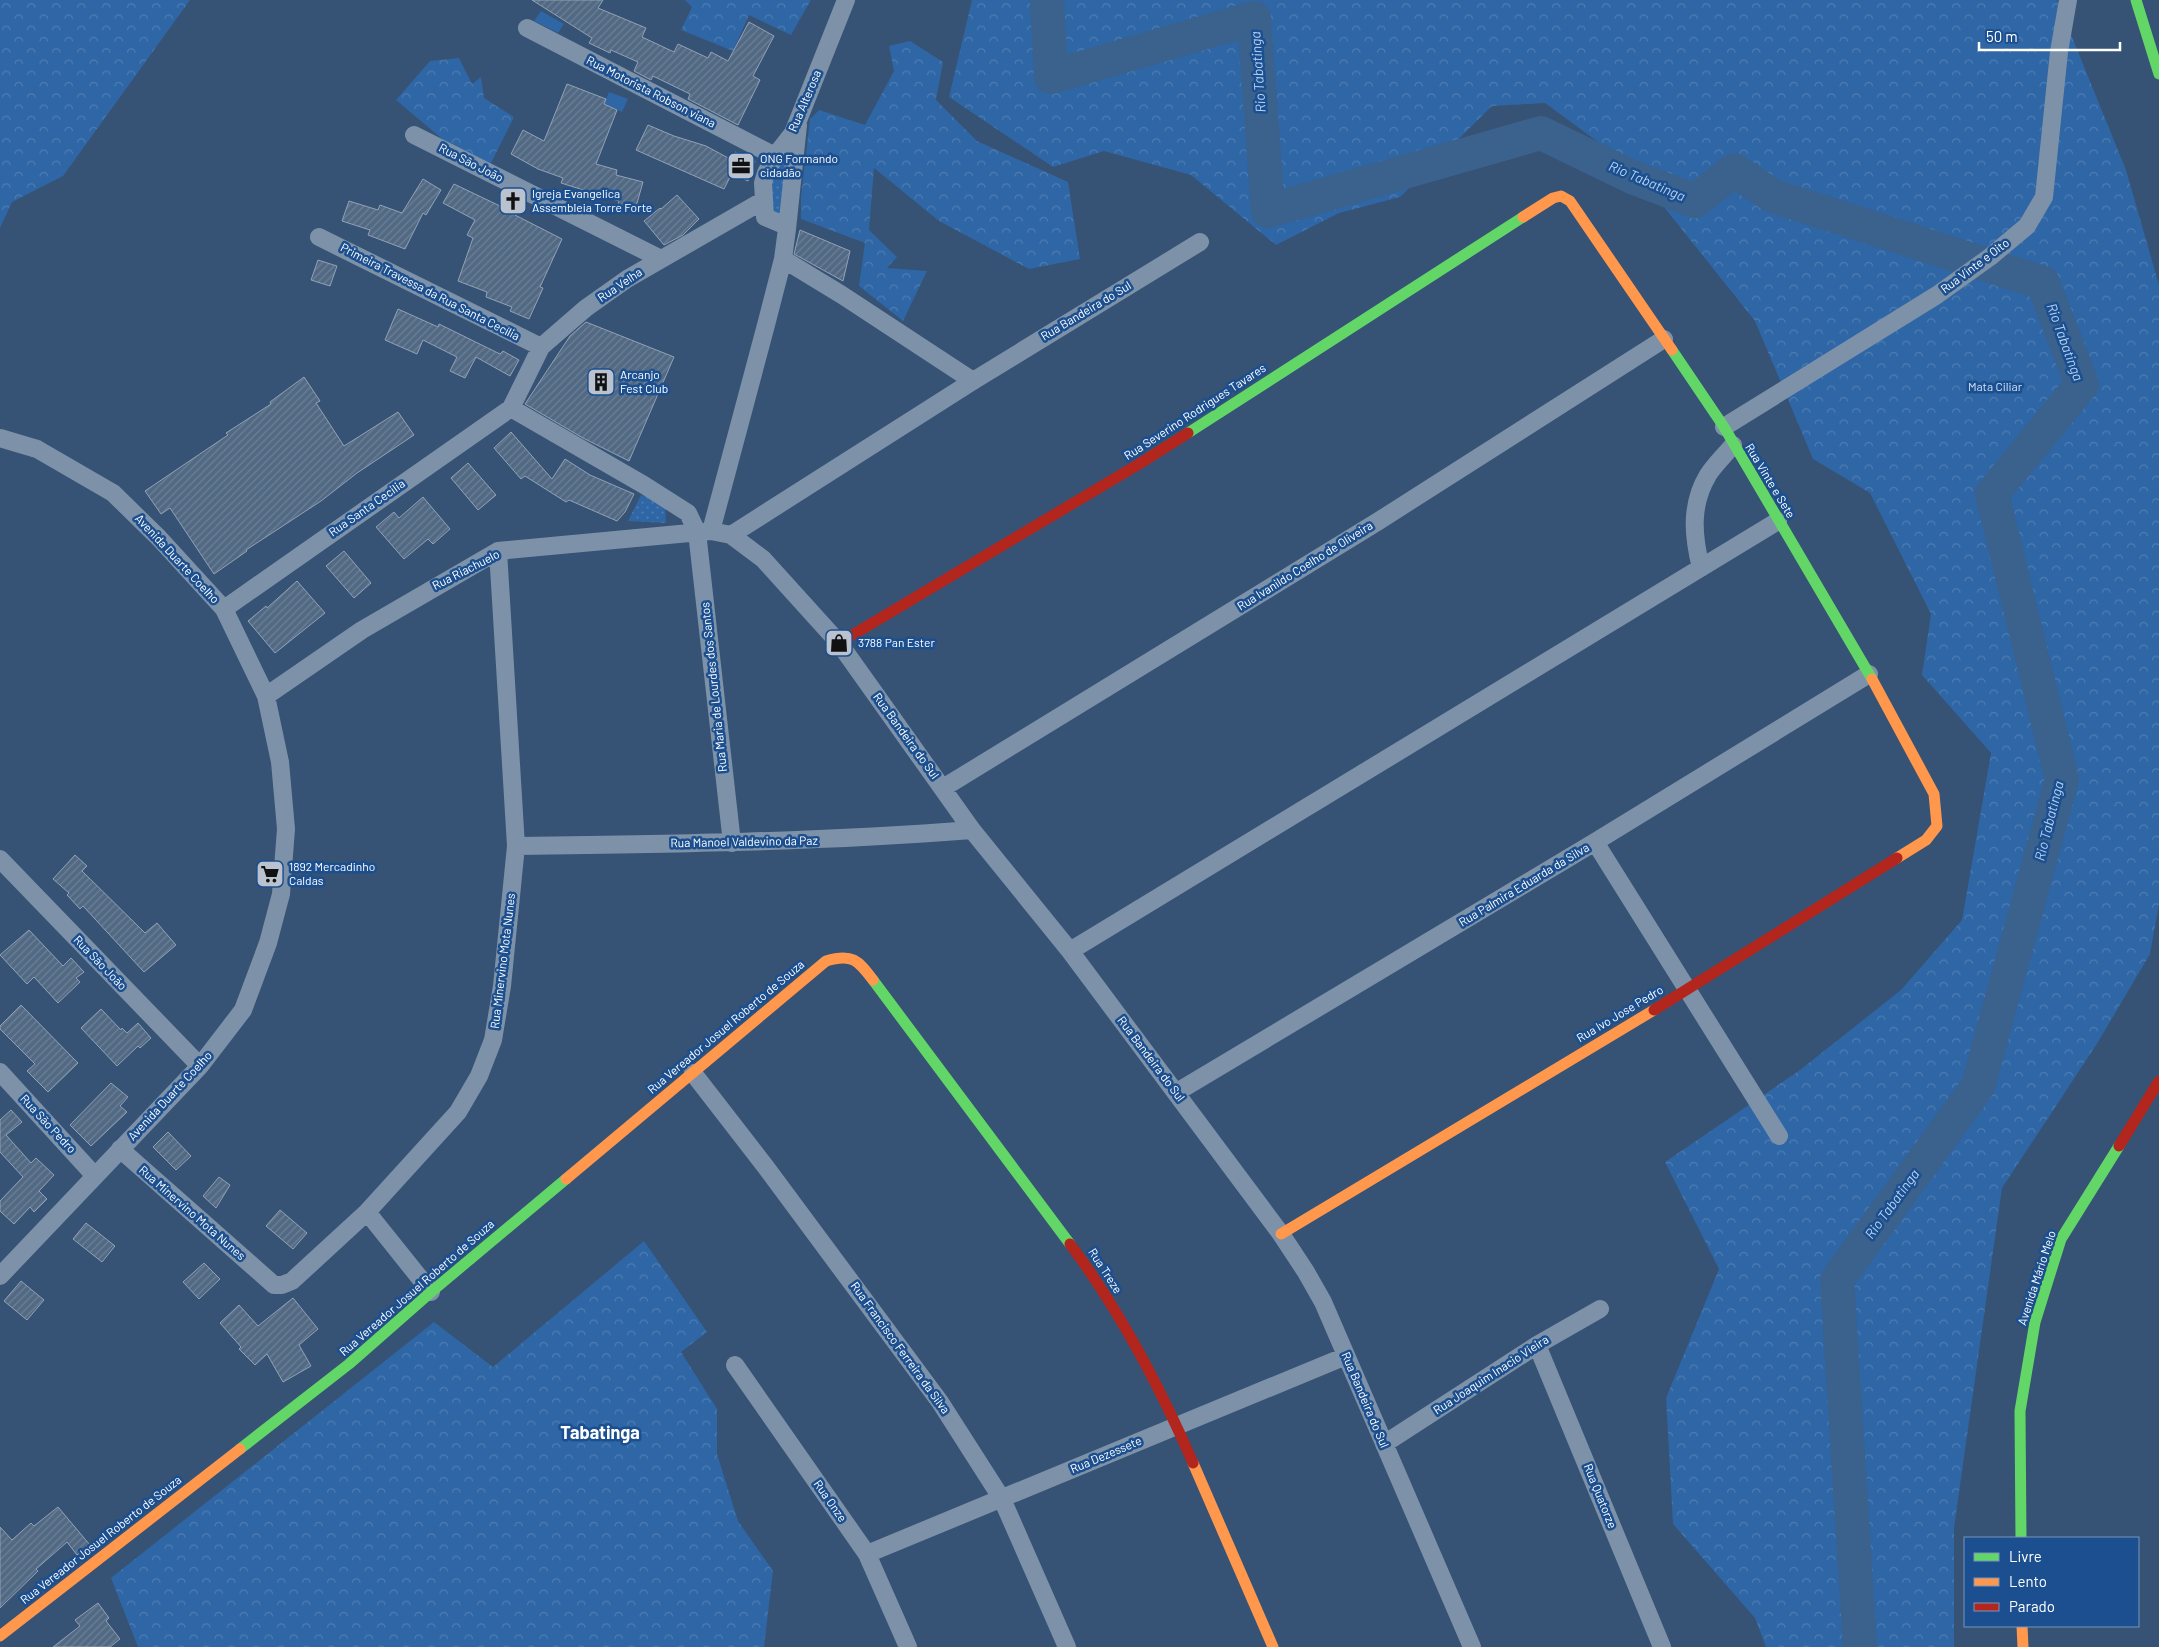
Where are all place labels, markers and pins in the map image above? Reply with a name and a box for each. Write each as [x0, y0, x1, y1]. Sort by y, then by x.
office icon: ONG Formando cidadão [726, 151, 756, 181]
place label: ONG Formando cidadão [760, 151, 838, 179]
church icon: Igreja Evangelica Assembleia Torre Forte [498, 186, 528, 216]
place label: Igreja Evangelica Assembleia Torre Forte [532, 186, 652, 214]
building icon: Arcanjo Fest Club [586, 367, 616, 397]
place label: Arcanjo Fest Club [620, 367, 668, 395]
shop icon: 3788 Pan Ester [824, 628, 854, 658]
place label: 3788 Pan Ester [858, 635, 935, 649]
supermarket icon: 1892 Mercadinho Caldas [255, 859, 285, 889]
place label: 1892 Mercadinho Caldas [289, 859, 375, 887]

